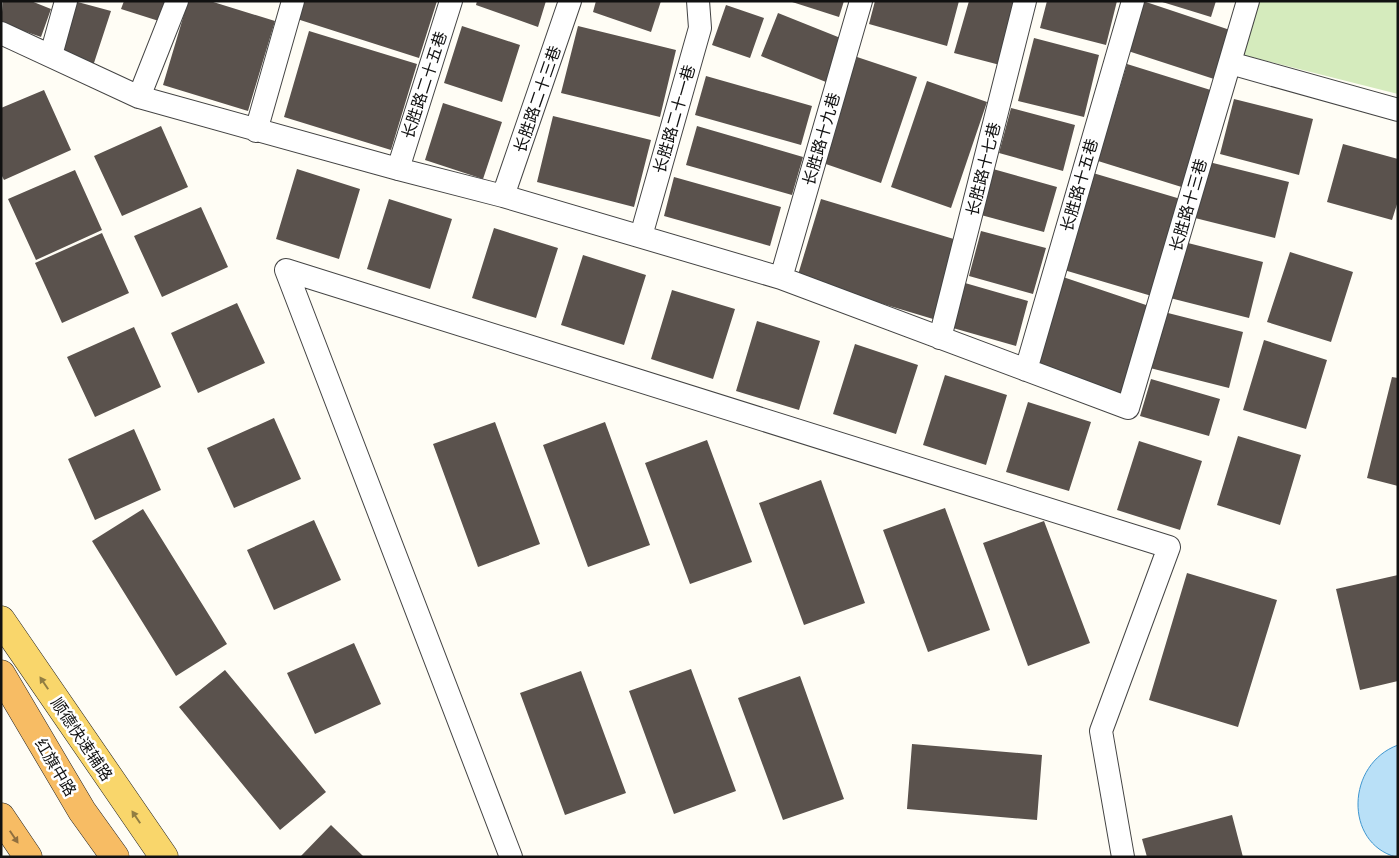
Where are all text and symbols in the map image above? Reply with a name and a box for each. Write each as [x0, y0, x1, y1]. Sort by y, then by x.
street label: 长胜路二十五巷 [394, 28, 452, 142]
street label: 长胜路二十三巷 [506, 42, 566, 156]
street label: 长胜路二十一巷 [646, 62, 700, 176]
street label: 长胜路十九巷 [795, 89, 845, 188]
street label: 长胜路十七巷 [959, 119, 1005, 218]
street label: 长胜路十五巷 [1053, 135, 1103, 234]
street label: 长胜路十三巷 [1162, 155, 1212, 254]
one-way arrow [39, 676, 49, 690]
street label: 顺德快速辅路 [46, 692, 120, 785]
street label: 红旗中路 [30, 733, 84, 800]
one-way arrow [131, 811, 141, 824]
one-way arrow [9, 830, 19, 844]

